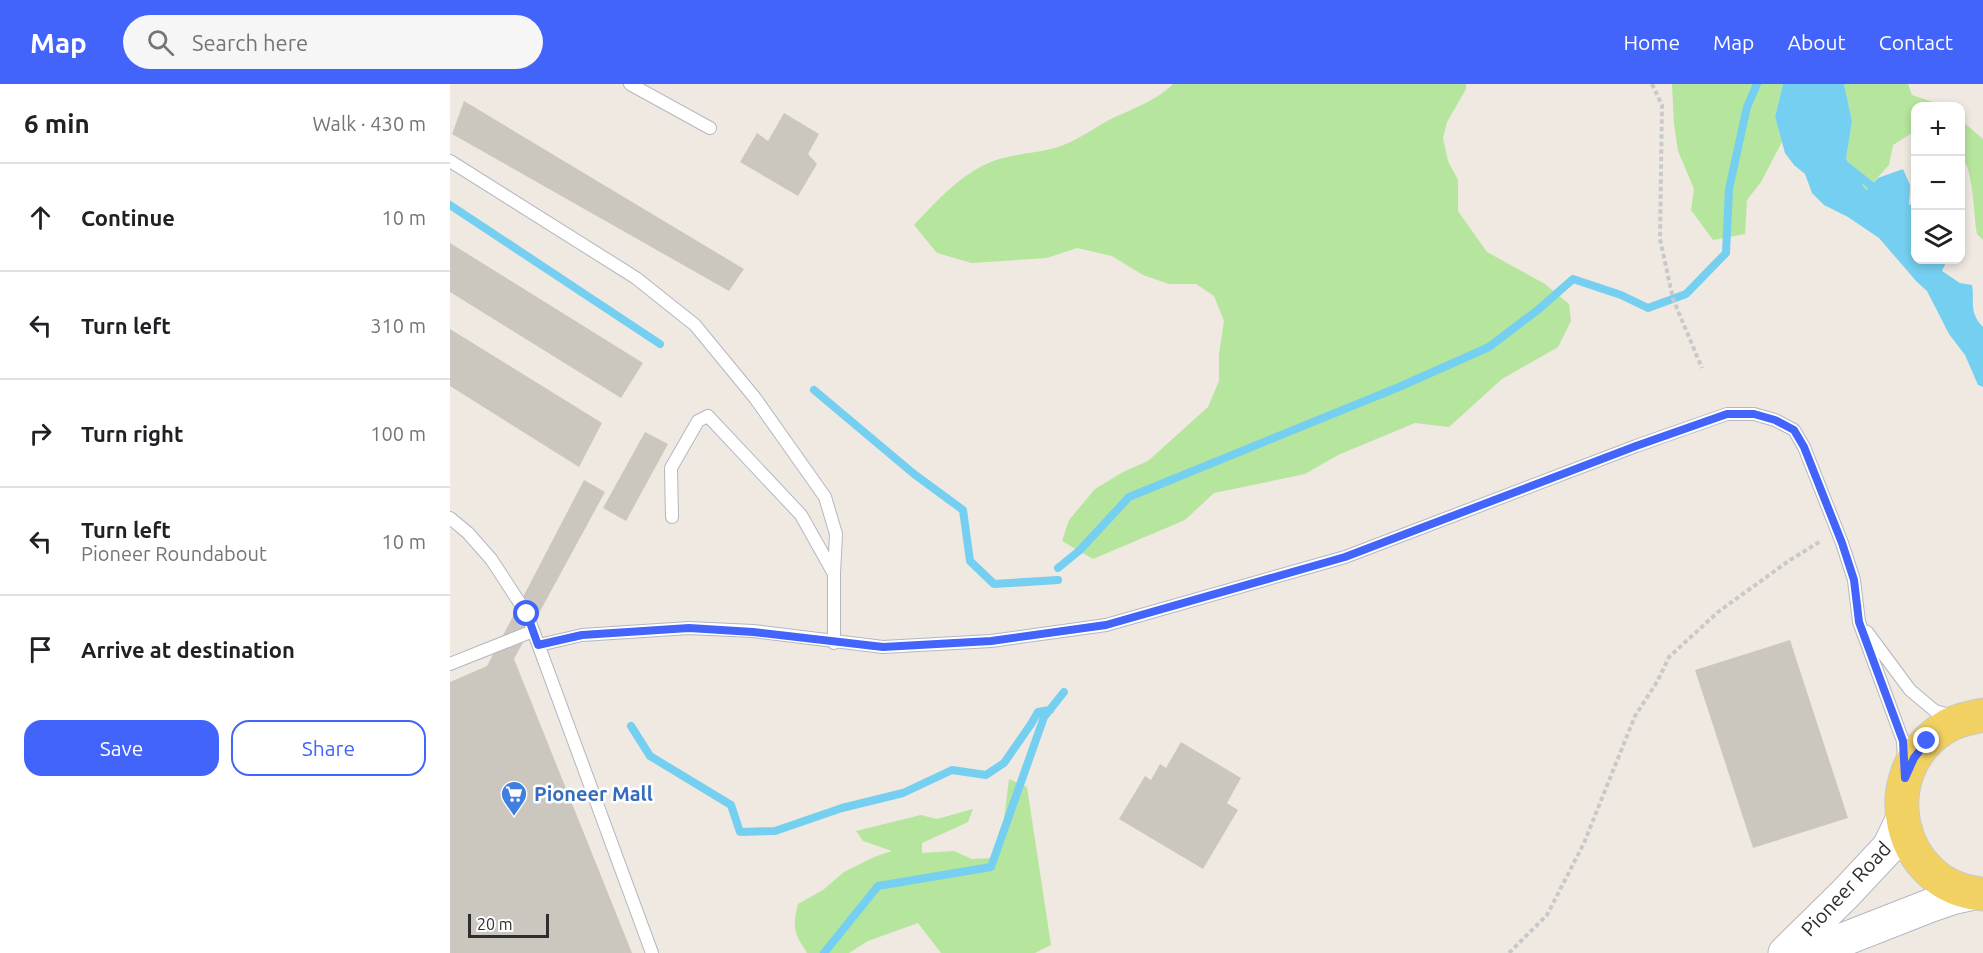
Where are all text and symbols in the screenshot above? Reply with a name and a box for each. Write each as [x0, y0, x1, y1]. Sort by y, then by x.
search box [123, 15, 543, 69]
icon: search [144, 26, 177, 59]
text: Map [30, 27, 87, 58]
text: Search here [192, 30, 308, 55]
text: Home [1623, 30, 1680, 54]
text: Map [1713, 30, 1754, 54]
text: About [1787, 30, 1846, 54]
text: Contact [1879, 30, 1953, 54]
map controls [1911, 102, 1965, 264]
button: + [1911, 102, 1965, 156]
text: 6 min [24, 109, 90, 138]
text: Walk · 430 m [313, 112, 426, 135]
button: − [1911, 156, 1965, 210]
icon: ahead [24, 201, 57, 234]
text: Continue [81, 205, 175, 230]
text: 10 m [382, 206, 426, 229]
button: layers [1911, 210, 1965, 264]
icon: left [24, 309, 57, 342]
text: Turn left [81, 313, 171, 338]
text: 310 m [370, 314, 426, 337]
icon: right [24, 417, 57, 450]
text: Turn right [81, 421, 183, 446]
text: 100 m [370, 422, 426, 445]
text: Turn left [81, 517, 171, 542]
icon: left [24, 525, 57, 558]
text: 10 m [382, 530, 426, 553]
text: Pioneer Roundabout [81, 542, 267, 565]
route start [513, 600, 539, 626]
icon: arrive [24, 633, 57, 666]
text: Arrive at destination [81, 637, 295, 662]
button: Save [24, 720, 219, 776]
button: Share [231, 720, 426, 776]
route end [1913, 727, 1939, 753]
supermarket icon: Pioneer Mall [499, 779, 529, 817]
place label: Pioneer Mall [534, 782, 653, 805]
street label: Pioneer Road [1796, 837, 1895, 940]
scale bar [468, 911, 549, 938]
text: 20 m [477, 915, 513, 933]

